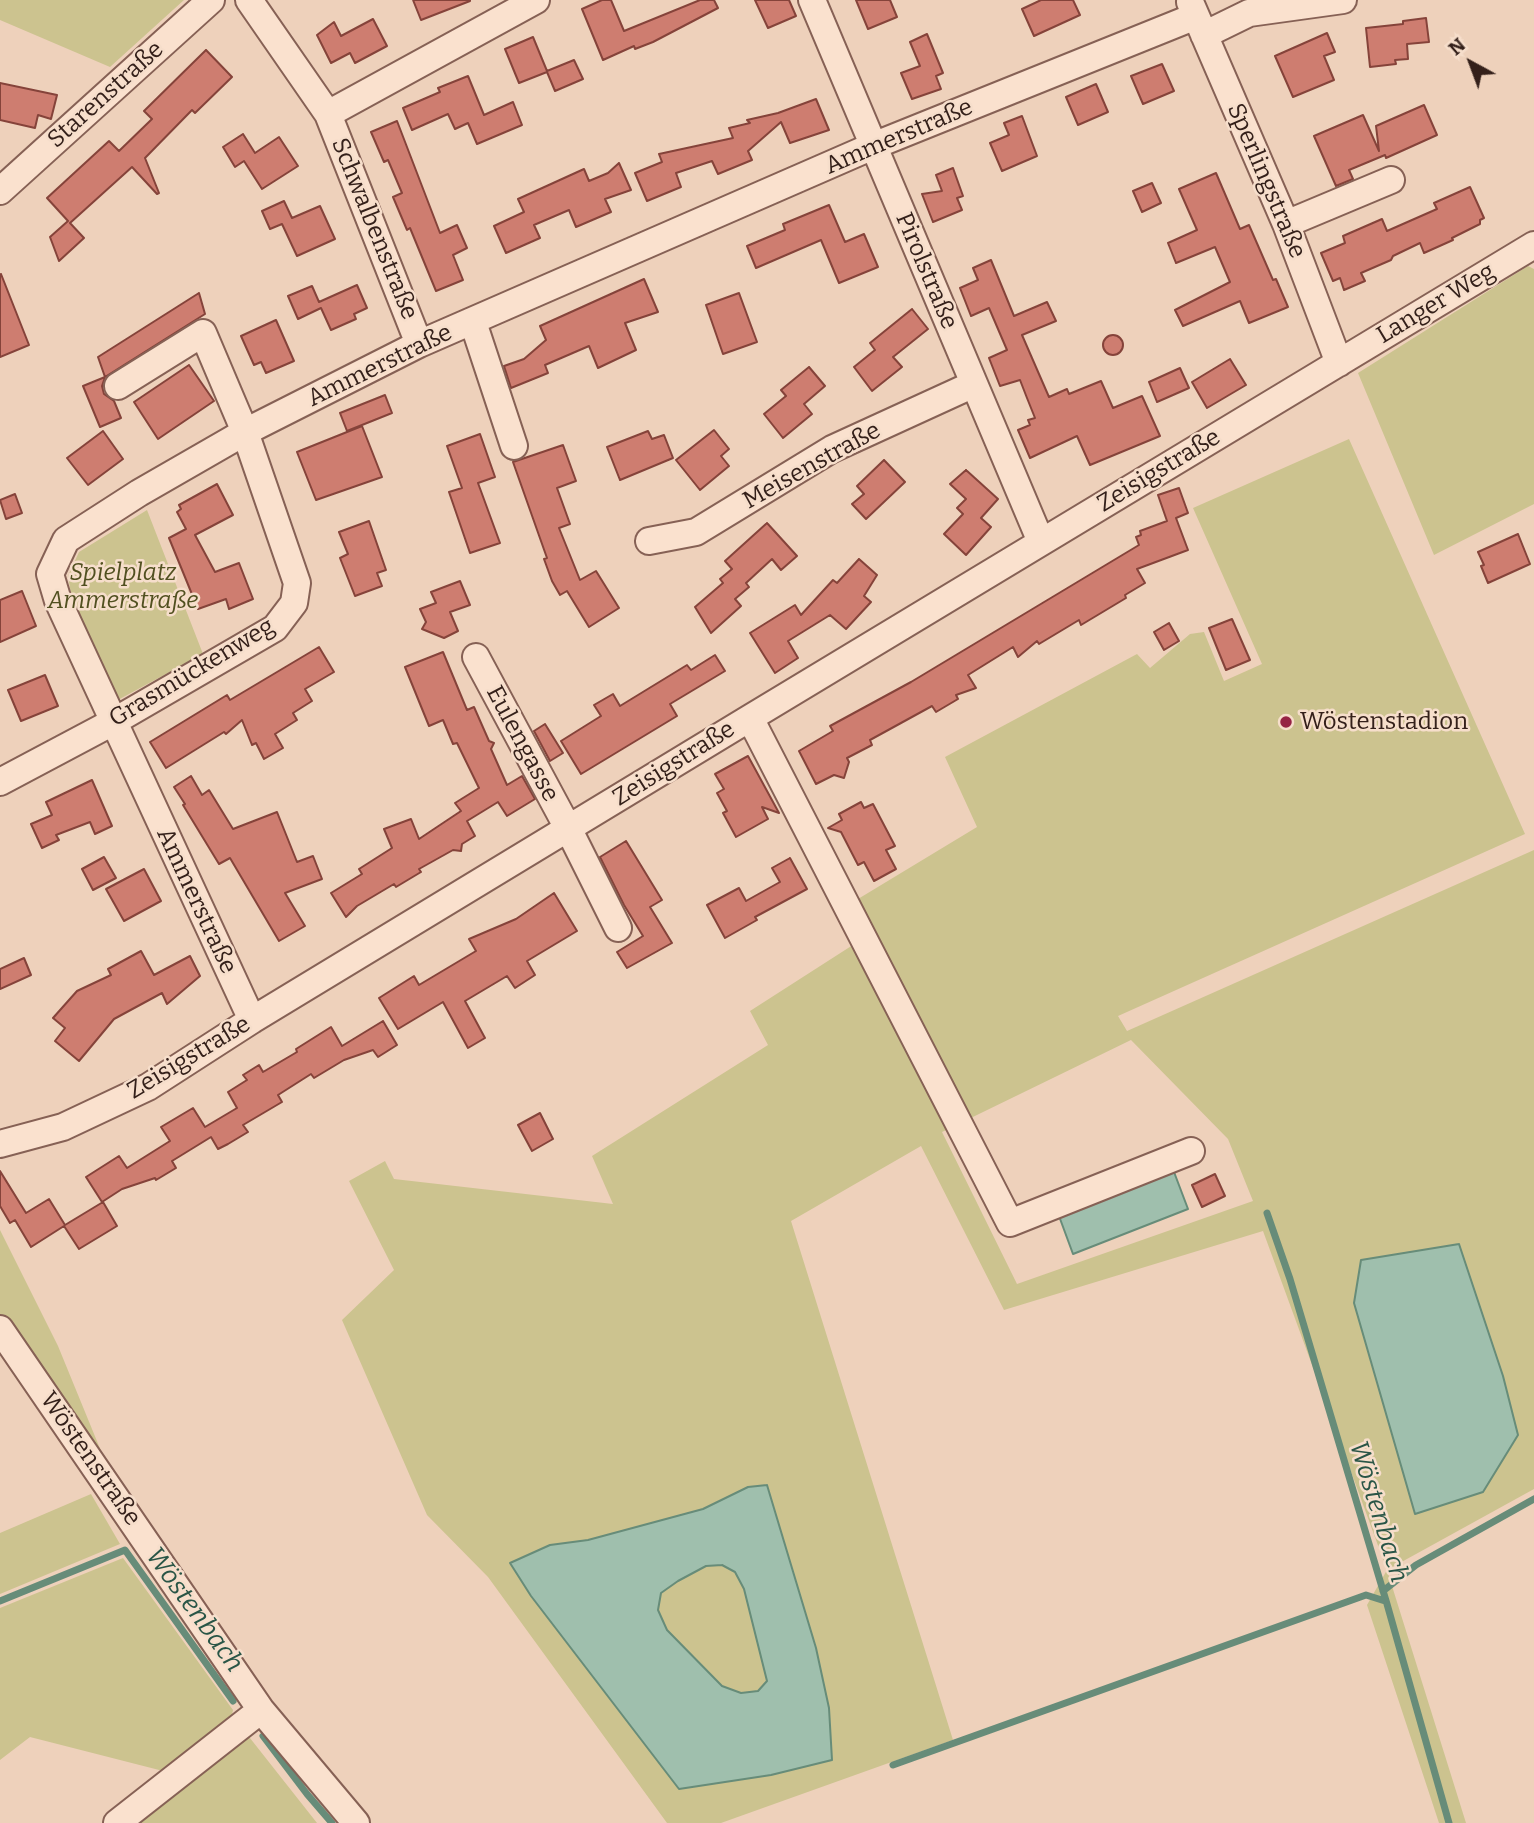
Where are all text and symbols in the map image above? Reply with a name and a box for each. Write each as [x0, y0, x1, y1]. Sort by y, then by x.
north arrow [1436, 28, 1506, 98]
text: N [1444, 33, 1470, 60]
street label: Starenstraße [42, 36, 170, 154]
street label: Ammerstraße [821, 93, 977, 181]
street label: Sperlingstraße [1220, 99, 1312, 263]
street label: Schwalbenstraße [325, 134, 423, 324]
street label: Pirolstraße [889, 208, 963, 334]
street label: Langer Weg [1372, 258, 1500, 350]
street label: Ammerstraße [303, 319, 457, 413]
street label: Meisenstraße [738, 416, 886, 516]
street label: Zeisigstraße [1092, 423, 1226, 519]
park label: Spielplatz Ammerstraße [48, 559, 198, 615]
street label: Grasmückenweg [104, 612, 280, 734]
street label: Eulengasse [479, 681, 565, 807]
place label: Wöstenstadion [1300, 708, 1468, 736]
marker: Wöstenstadion [1278, 714, 1294, 730]
street label: Zeisigstraße [608, 715, 740, 813]
street label: Ammerstraße [150, 824, 242, 978]
street label: Zeisigstraße [122, 1010, 256, 1106]
street label: Wöstenstraße [33, 1387, 147, 1531]
water label: Wöstenbach [1342, 1438, 1414, 1586]
water label: Wöstenbach [138, 1542, 250, 1678]

